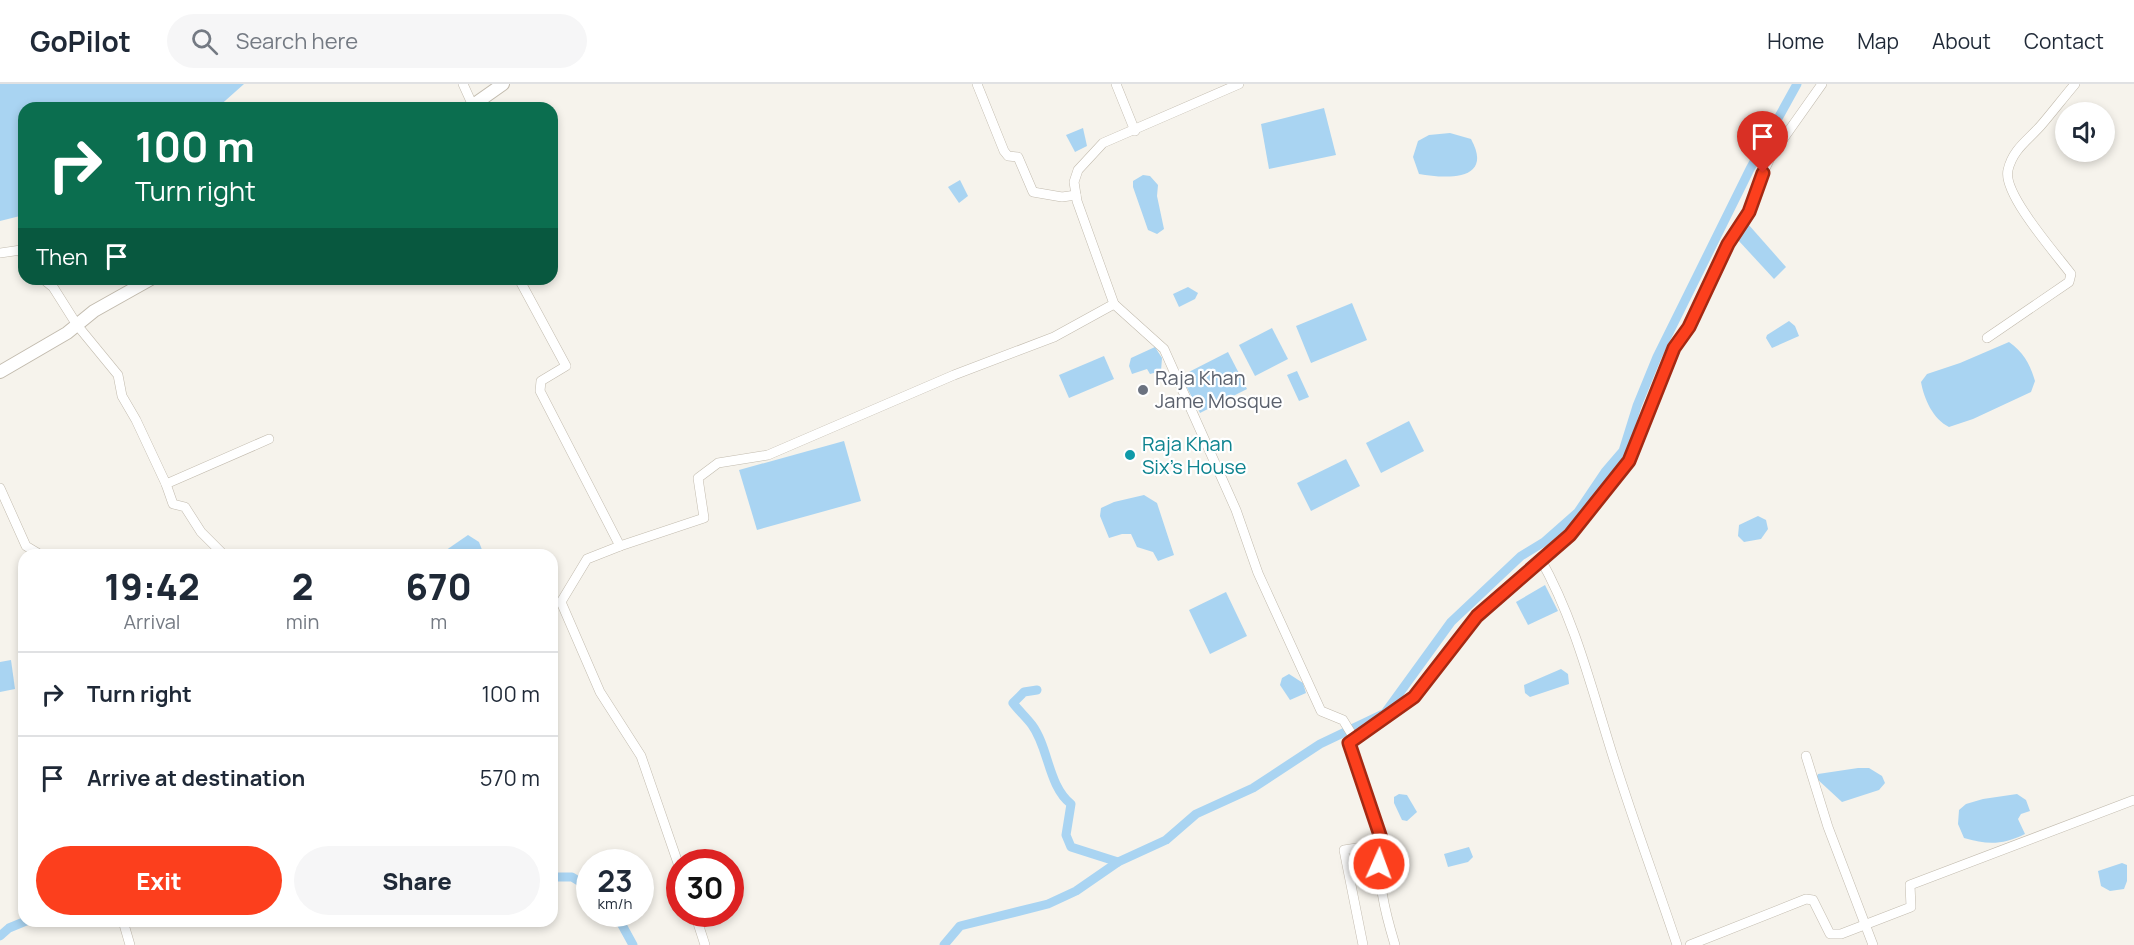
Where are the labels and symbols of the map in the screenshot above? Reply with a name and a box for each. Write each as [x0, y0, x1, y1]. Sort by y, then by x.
pin [1737, 111, 1788, 173]
place label: Raja Khan Jame Mosque [1155, 364, 1282, 414]
marker: Raja Khan Jame Mosque [1136, 383, 1150, 397]
place label: Raja Khan Six's House [1142, 430, 1246, 480]
marker: Raja Khan Six's House [1123, 448, 1137, 462]
position arrow [1347, 832, 1411, 896]
speed limit sign: 30 [666, 849, 744, 927]

